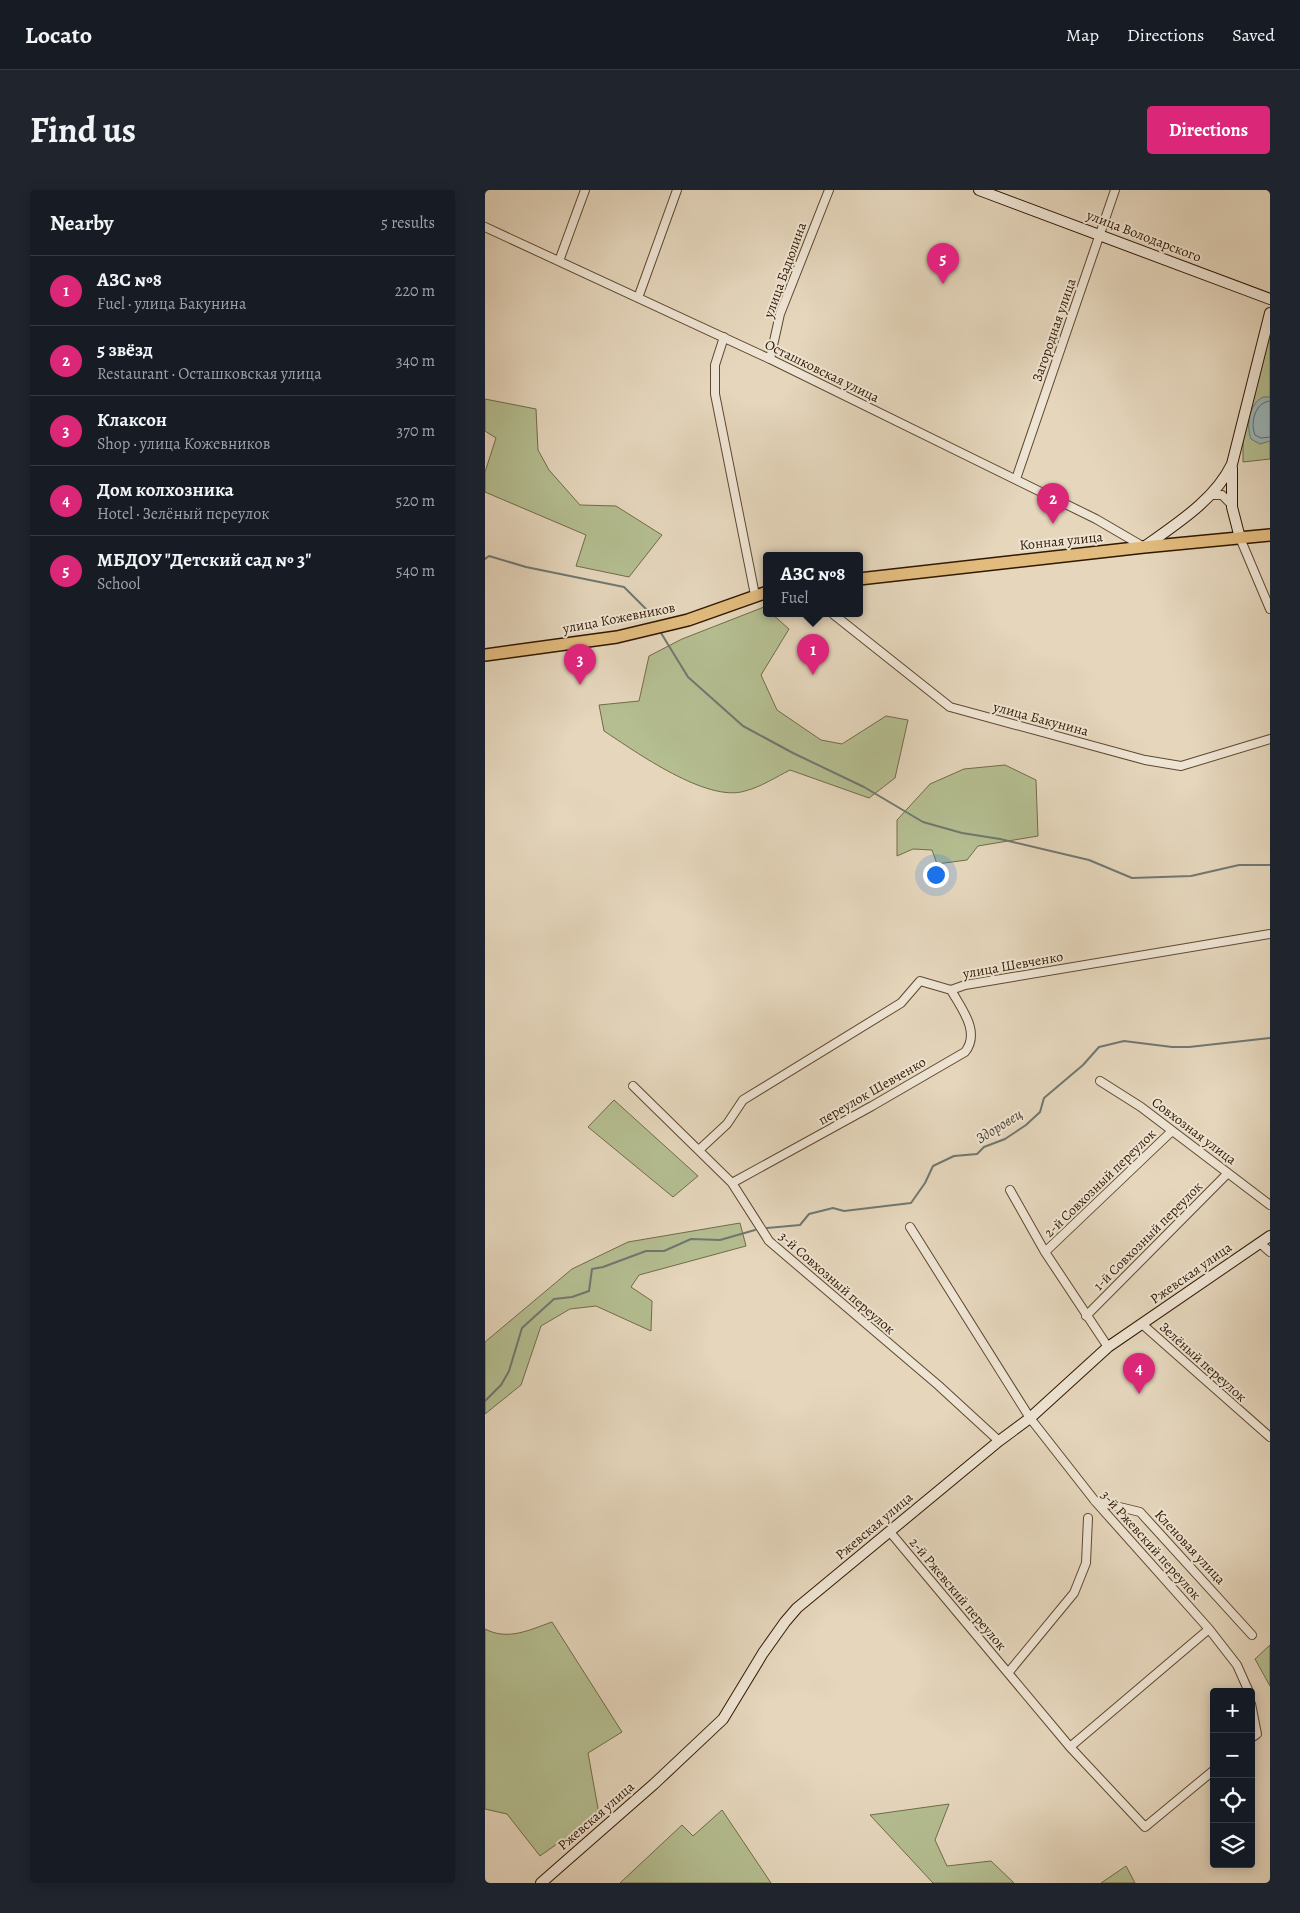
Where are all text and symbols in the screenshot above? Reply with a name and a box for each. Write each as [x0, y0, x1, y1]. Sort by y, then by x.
text: Locato [25, 19, 92, 51]
text: Map [1066, 23, 1099, 47]
text: Directions [1127, 23, 1204, 47]
text: Saved [1232, 23, 1275, 47]
text: Find us [30, 106, 136, 154]
button: Directions [1147, 106, 1270, 154]
street label: улица Володарского [1083, 205, 1204, 267]
text: Nearby [50, 209, 113, 237]
text: 5 results [381, 212, 435, 234]
street label: улица Бадюлина [759, 219, 811, 321]
pin: 5 [927, 243, 959, 284]
text: АЗС №8 [97, 267, 162, 293]
street label: Загородная улица [1027, 275, 1081, 384]
text: 1 [63, 280, 69, 302]
text: 220 m [395, 280, 435, 302]
text: Fuel · улица Бакунина [97, 293, 246, 315]
street label: Осташковская улица [761, 335, 883, 407]
text: 5 звёзд [97, 337, 153, 363]
text: 2 [62, 350, 70, 372]
text: 340 m [396, 350, 435, 372]
text: Restaurant · Осташковская улица [97, 363, 322, 385]
text: Клаксон [97, 407, 167, 433]
text: 3 [63, 420, 69, 442]
text: 370 m [397, 420, 435, 442]
text: Shop · улица Кожевников [97, 433, 270, 455]
text: Дом колхозника [97, 477, 234, 503]
pin: 2 [1037, 483, 1069, 524]
text: 4 [62, 490, 70, 512]
text: 520 m [396, 490, 435, 512]
text: Hotel · Зелёный переулок [97, 503, 270, 525]
street label: Конная улица [1018, 527, 1104, 555]
text: МБДОУ "Детский сад № 3" [97, 547, 311, 573]
popup [763, 552, 863, 617]
text: 5 [63, 560, 69, 582]
text: 540 m [396, 560, 435, 582]
text: АЗС №8 [781, 561, 845, 587]
text: School [97, 573, 140, 595]
text: Fuel [781, 587, 808, 609]
street label: улица Кожевников [560, 598, 677, 638]
pin: 1 [797, 634, 829, 675]
pin: 3 [564, 644, 596, 685]
street label: улица Бакунина [990, 697, 1091, 741]
your location [923, 862, 949, 888]
street label: улица Шевченко [960, 947, 1065, 983]
street label: переулок Шевченко [815, 1052, 929, 1130]
street label: Совхозная улица [1148, 1093, 1241, 1170]
water label: Здоровец [972, 1104, 1027, 1148]
street label: 2-й Совхозный переулок [1040, 1124, 1160, 1242]
street label: 1-й Совхозный переулок [1089, 1177, 1207, 1295]
street label: 3-й Совхозный переулок [775, 1227, 899, 1339]
street label: Ржевская улица [1146, 1237, 1236, 1308]
street label: Зелёный переулок [1155, 1318, 1251, 1406]
pin: 4 [1123, 1353, 1155, 1394]
street label: 3-й Ржевский переулок [1097, 1486, 1205, 1604]
street label: Ржевская улица [831, 1488, 917, 1564]
street label: Кленовая улица [1150, 1505, 1230, 1589]
street label: 2-й Ржевский переулок [905, 1533, 1011, 1655]
map controls [1210, 1688, 1255, 1868]
button: + [1210, 1688, 1255, 1733]
button: − [1210, 1733, 1255, 1778]
street label: Ржевская улица [554, 1777, 639, 1855]
button: locate [1210, 1778, 1255, 1823]
button: layers [1210, 1823, 1255, 1868]

